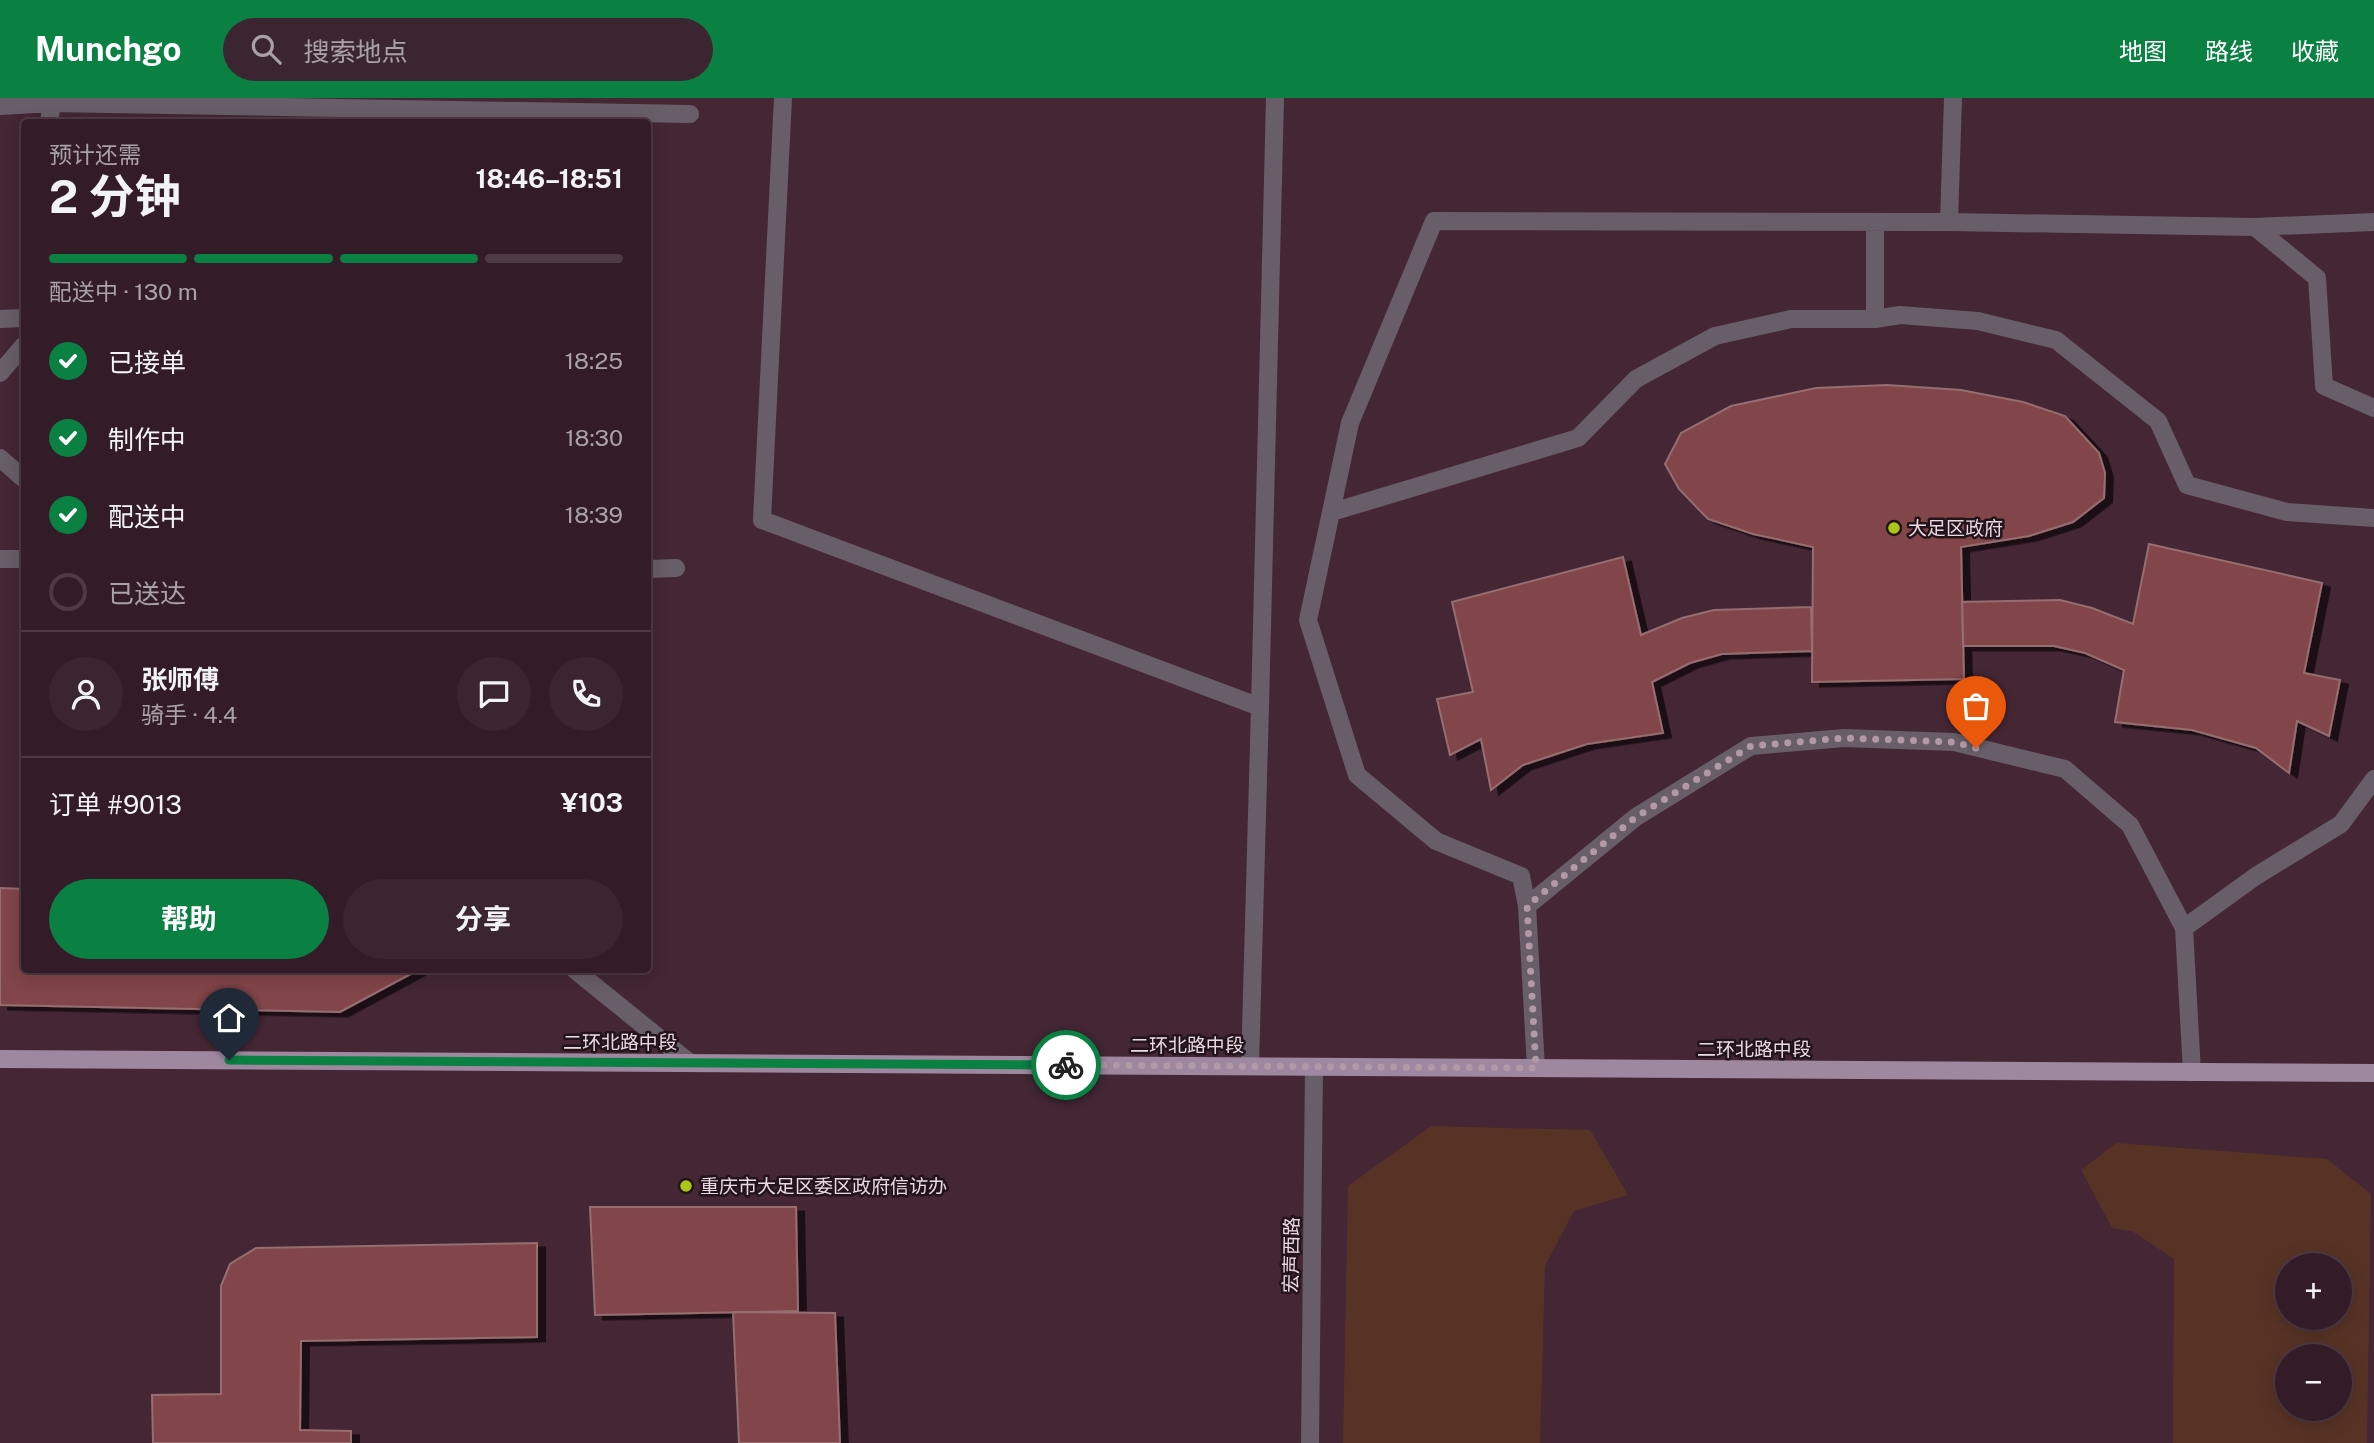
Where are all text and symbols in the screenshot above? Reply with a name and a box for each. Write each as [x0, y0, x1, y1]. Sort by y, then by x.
search box [223, 18, 713, 81]
text: Munchgo [35, 30, 181, 68]
icon: search [247, 30, 285, 68]
text: 搜索地点 [303, 36, 407, 67]
text: 地图 [2119, 37, 2167, 65]
text: 路线 [2205, 37, 2253, 65]
text: 收藏 [2291, 37, 2339, 65]
text: 预计还需 [49, 141, 141, 168]
text: 18:46–18:51 [475, 163, 623, 194]
text: 2 分钟 [49, 169, 181, 223]
text: 配送中 · 130 m [49, 278, 198, 305]
icon: check [49, 342, 87, 380]
text: 已接单 [108, 347, 186, 378]
text: 18:25 [565, 347, 623, 374]
icon: check [49, 419, 87, 457]
text: 制作中 [108, 424, 186, 455]
text: 18:30 [565, 424, 623, 451]
icon: check [49, 496, 87, 534]
text: 配送中 [108, 501, 186, 532]
text: 18:39 [565, 501, 623, 528]
place label: 大足区政府 [1908, 517, 2003, 539]
marker: 大足区政府 [1886, 520, 1902, 536]
text: 已送达 [108, 578, 186, 609]
button: person [49, 657, 123, 731]
button: chat [457, 657, 531, 731]
button: phone [549, 657, 623, 731]
text: 张师傅 [141, 664, 219, 695]
pin [1946, 676, 2006, 748]
icon: bag [1957, 687, 1995, 725]
text: 骑手 · 4.4 [141, 701, 237, 728]
text: ¥103 [561, 787, 623, 818]
text: 订单 #9013 [49, 789, 182, 820]
button: 帮助 [49, 879, 329, 959]
button: 分享 [343, 879, 623, 959]
pin [199, 988, 259, 1060]
icon: home [210, 999, 248, 1037]
courier [1031, 1030, 1101, 1100]
street label: 二环北路中段 [563, 1031, 677, 1053]
street label: 二环北路中段 [1130, 1034, 1244, 1056]
street label: 二环北路中段 [1697, 1038, 1811, 1060]
icon: bike [1047, 1046, 1085, 1084]
place label: 重庆市大足区委区政府信访办 [700, 1175, 947, 1197]
marker: 重庆市大足区委区政府信访办 [678, 1178, 694, 1194]
street label: 宏声西路 [1279, 1217, 1303, 1293]
map controls [2275, 1253, 2352, 1421]
button: + [2275, 1253, 2352, 1330]
button: − [2275, 1344, 2352, 1421]

